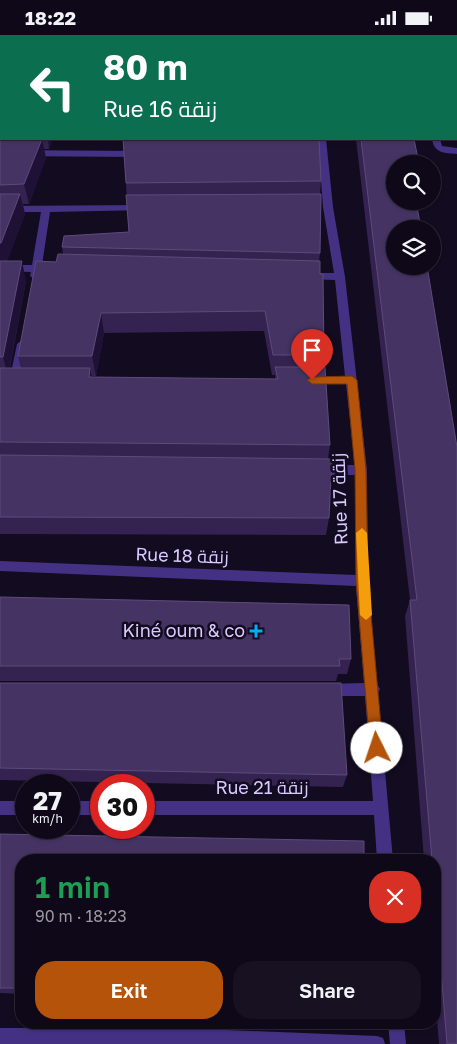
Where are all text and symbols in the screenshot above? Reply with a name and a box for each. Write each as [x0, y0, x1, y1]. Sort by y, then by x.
text: 18:22 [25, 6, 76, 29]
text: 80 m [103, 46, 188, 88]
icon: left [20, 55, 85, 120]
text: Rue 16 زنقة [103, 95, 217, 122]
map controls [386, 155, 441, 275]
button: search [386, 155, 441, 210]
button: layers [386, 220, 441, 275]
pin [291, 329, 333, 380]
icon: arrive [298, 336, 326, 364]
street label: Rue 17 زنقة [326, 453, 353, 545]
street label: Rue 18 زنقة [135, 542, 229, 569]
place label: Kiné oum & co [122, 619, 245, 641]
marker: Kiné oum & co [249, 624, 263, 638]
position arrow [350, 721, 402, 773]
speed limit sign: 30 [90, 774, 155, 839]
street label: Rue 21 زنقة [216, 776, 308, 799]
text: 27 [33, 785, 62, 816]
text: km/h [32, 811, 63, 826]
text: 1 min [35, 869, 110, 905]
button: close [369, 871, 421, 923]
text: 90 m · 18:23 [35, 906, 127, 926]
button: Exit [35, 961, 223, 1019]
button: Share [233, 961, 421, 1019]

